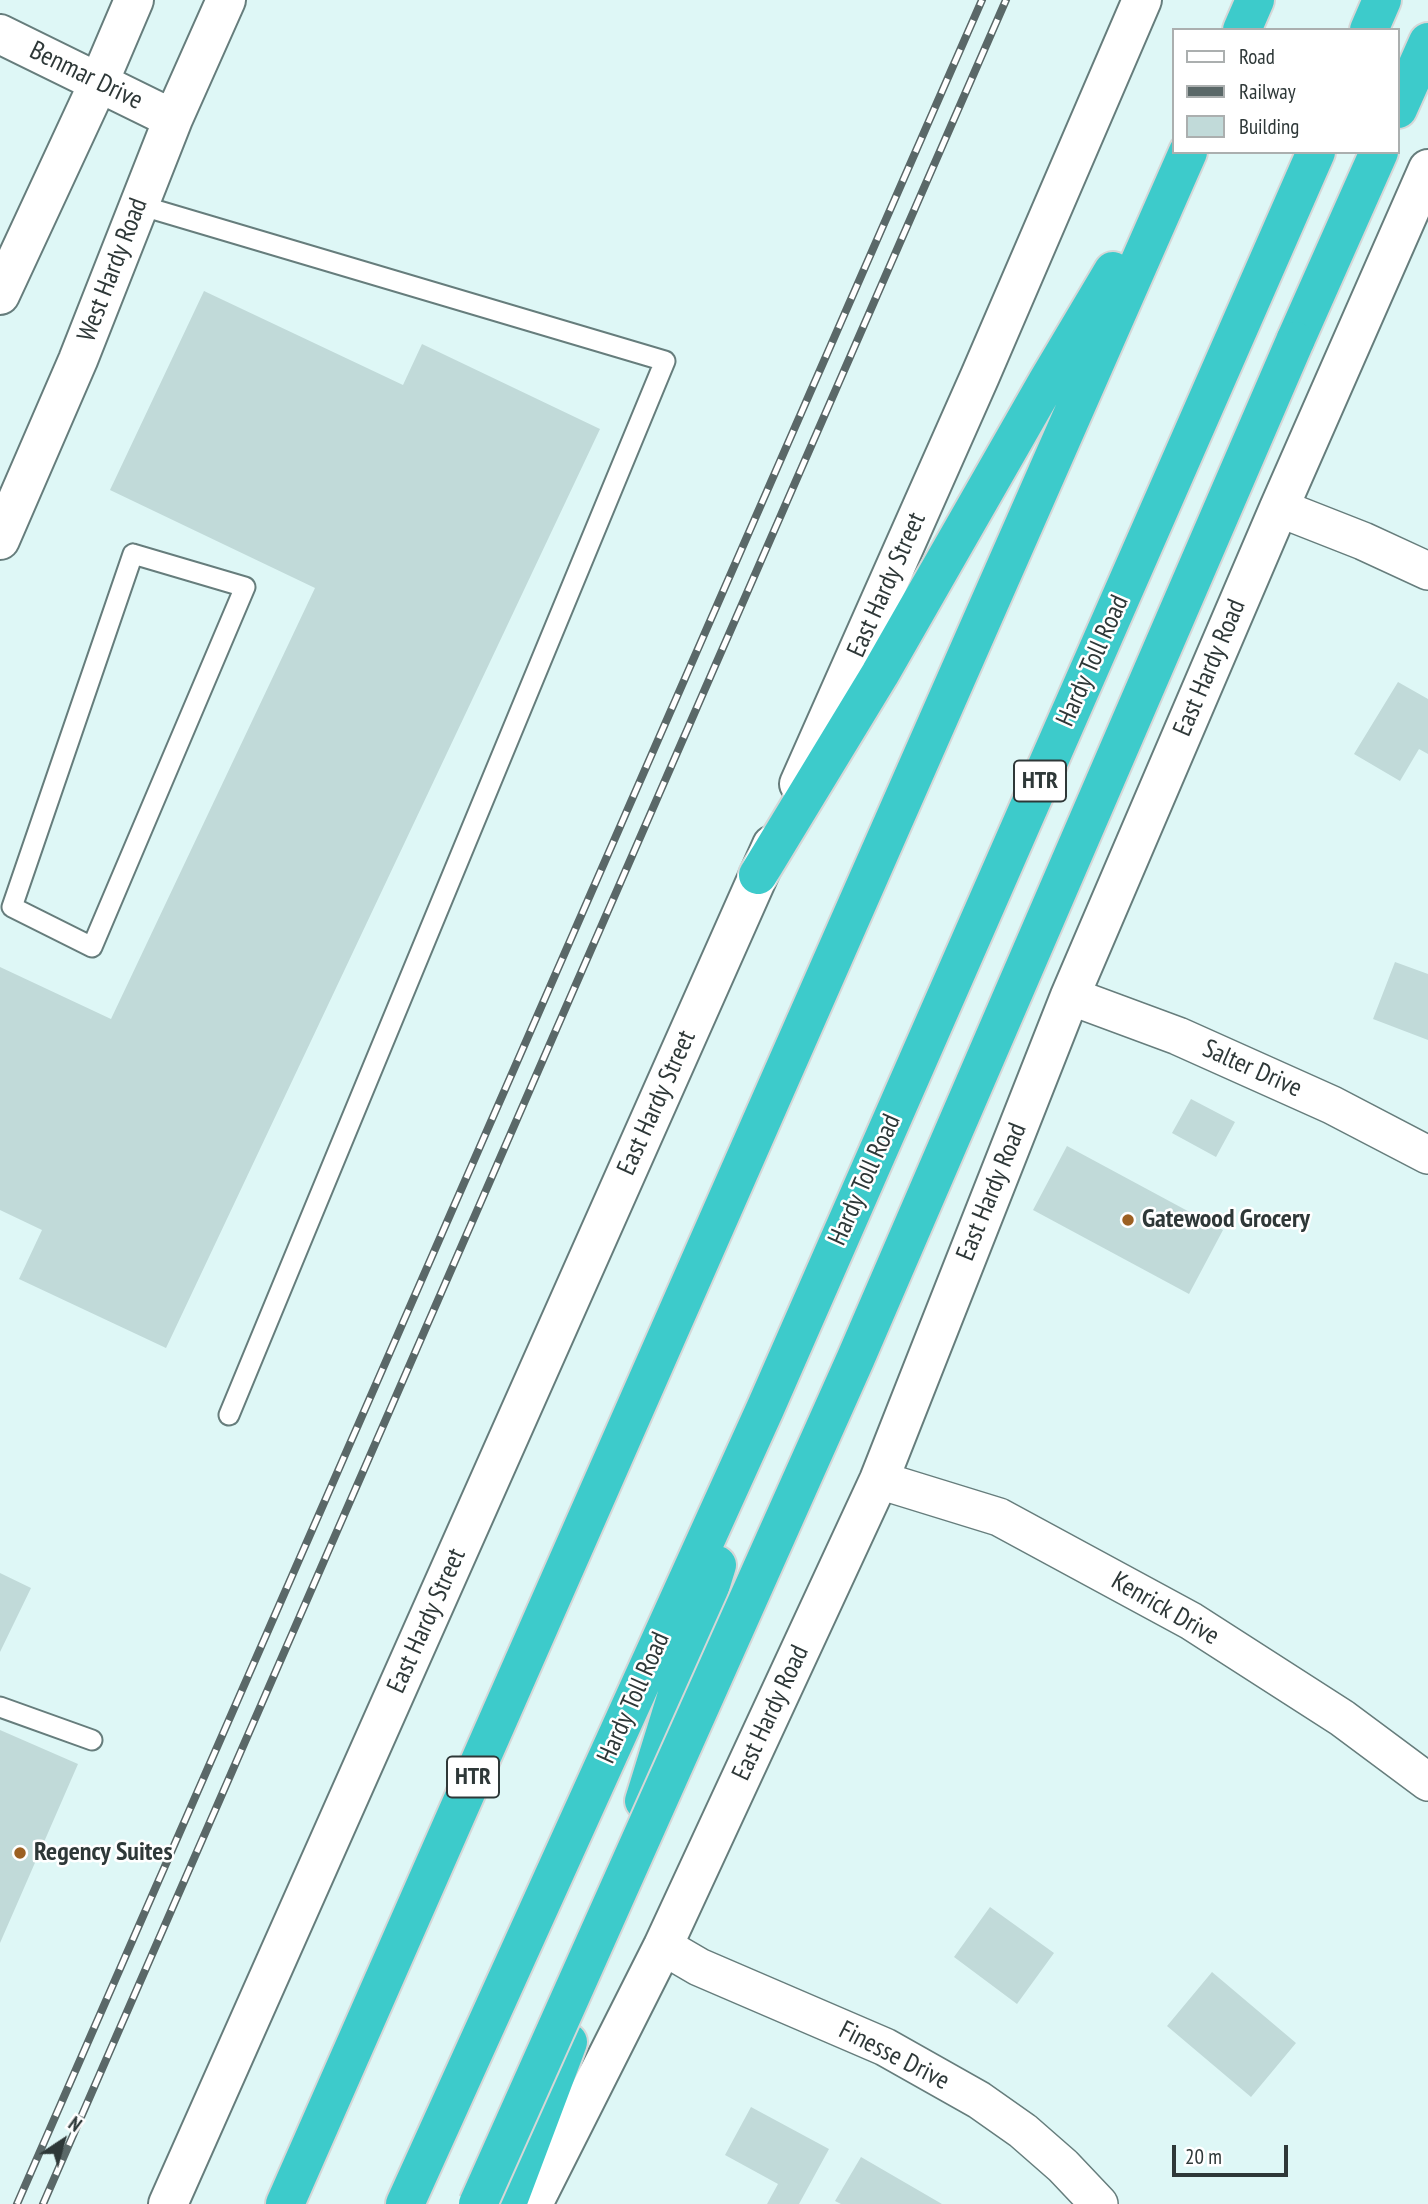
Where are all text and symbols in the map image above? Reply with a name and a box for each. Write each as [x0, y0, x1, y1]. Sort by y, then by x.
legend [1172, 28, 1400, 154]
street label: Benmar Drive [25, 35, 147, 117]
text: Road [1239, 43, 1275, 70]
text: Railway [1239, 78, 1296, 105]
text: Building [1239, 113, 1299, 140]
street label: West Hardy Road [71, 194, 155, 346]
street label: East Hardy Street [841, 508, 933, 662]
street label: Hardy Toll Road [1050, 591, 1136, 731]
street label: East Hardy Road [1167, 595, 1253, 741]
road number: HTR [1014, 760, 1066, 802]
street label: East Hardy Street [611, 1026, 703, 1180]
street label: Salter Drive [1198, 1033, 1306, 1105]
street label: Hardy Toll Road [822, 1110, 908, 1250]
street label: East Hardy Road [950, 1119, 1034, 1265]
place label: Gatewood Grocery [1142, 1204, 1310, 1236]
marker: Gatewood Grocery [1120, 1212, 1136, 1228]
street label: East Hardy Street [381, 1544, 473, 1698]
street label: Kenrick Drive [1106, 1566, 1224, 1652]
street label: Hardy Toll Road [591, 1628, 677, 1768]
street label: East Hardy Road [726, 1641, 816, 1785]
road number: HTR [447, 1756, 499, 1798]
place label: Regency Suites [34, 1837, 173, 1869]
marker: Regency Suites [12, 1845, 28, 1861]
street label: Finesse Drive [834, 2015, 954, 2097]
north arrow [28, 2106, 98, 2176]
text: N [64, 2111, 87, 2137]
scale bar [1176, 2130, 1292, 2174]
text: 20 m [1185, 2143, 1222, 2170]

